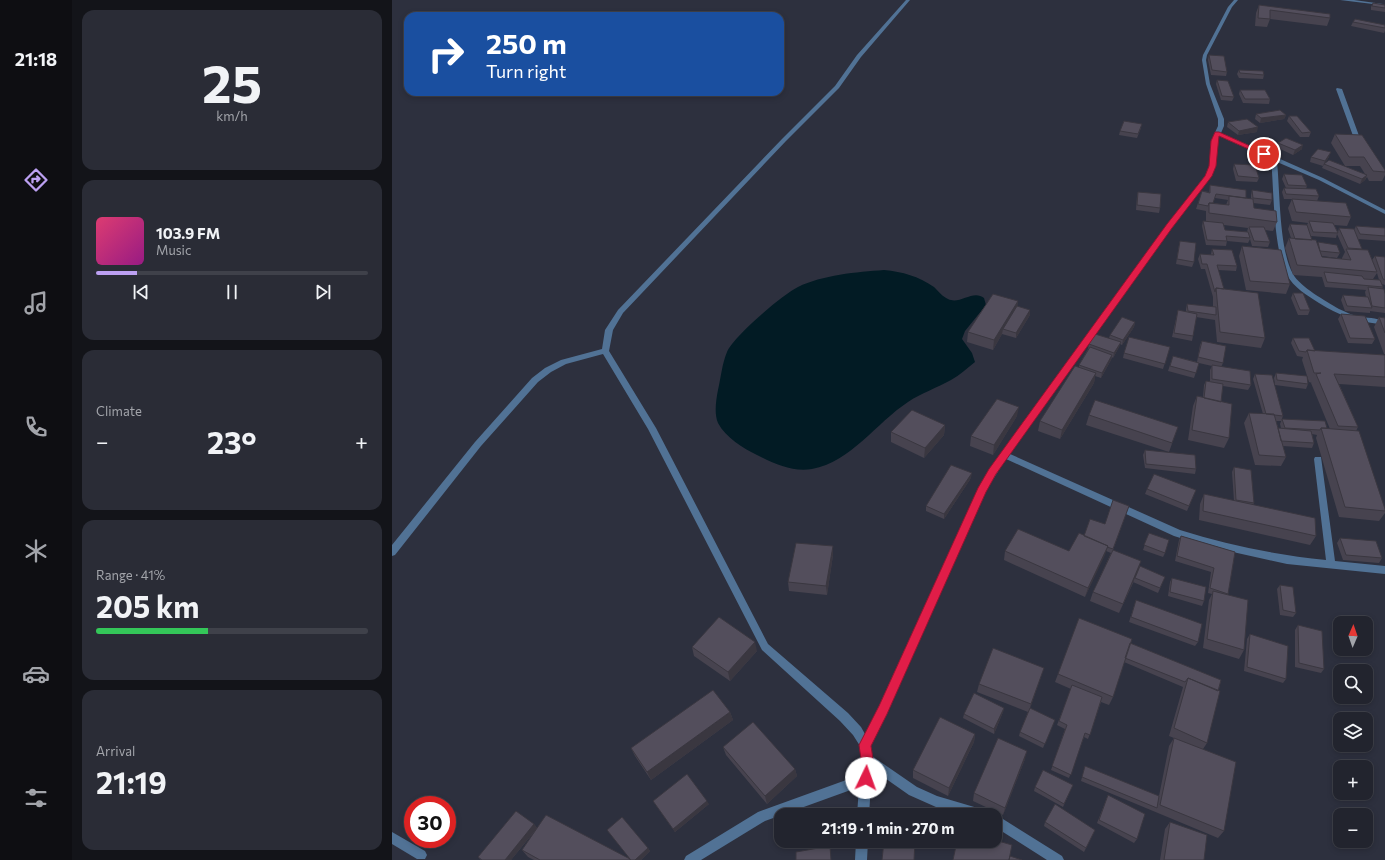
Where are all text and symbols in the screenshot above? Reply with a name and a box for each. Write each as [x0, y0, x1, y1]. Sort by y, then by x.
text: 250 m [486, 26, 567, 60]
icon: right [420, 28, 472, 80]
text: 21:18 [15, 48, 57, 70]
text: 25 [202, 50, 262, 114]
text: Turn right [486, 60, 566, 82]
text: km/h [216, 108, 248, 124]
pin [1247, 137, 1281, 171]
icon: arrive [1253, 143, 1275, 165]
icon: directions [22, 166, 50, 194]
text: 103.9 FM [156, 224, 220, 242]
text: Music [156, 242, 191, 258]
icon: previous [130, 281, 152, 303]
icon: pause [221, 281, 243, 303]
icon: next [312, 281, 334, 303]
icon: music [22, 289, 50, 317]
text: Climate [96, 403, 142, 419]
icon: phone [22, 413, 50, 441]
text: 23° [207, 423, 257, 460]
text: − [96, 428, 109, 455]
text: + [355, 428, 368, 455]
icon: climate [22, 537, 50, 565]
text: Range · 41% [96, 567, 165, 583]
text: 205 km [96, 587, 199, 624]
north arrow [1333, 616, 1373, 656]
map controls [1333, 616, 1373, 848]
icon: car [22, 660, 50, 688]
button: search [1333, 664, 1373, 704]
button: layers [1333, 712, 1373, 752]
text: Arrival [96, 743, 135, 759]
position arrow [845, 757, 887, 799]
button: + [1333, 760, 1373, 800]
text: 21:19 [96, 763, 167, 800]
icon: filters [22, 784, 50, 812]
speed limit sign: 30 [404, 796, 456, 848]
button: − [1333, 808, 1373, 848]
text: 21:19 · 1 min · 270 m [822, 819, 954, 837]

